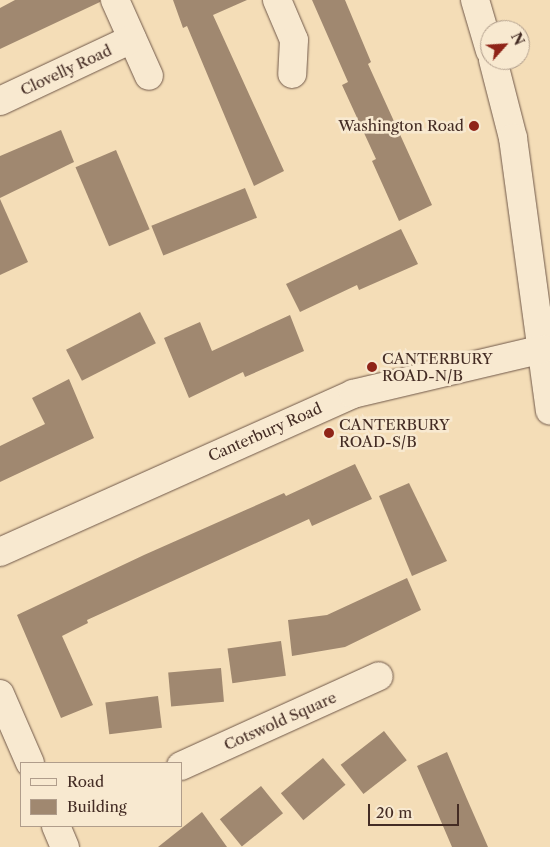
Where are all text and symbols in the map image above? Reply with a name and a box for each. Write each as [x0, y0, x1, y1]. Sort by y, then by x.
north arrow [480, 20, 530, 70]
text: N [507, 29, 528, 48]
street label: Clovelly Road [17, 41, 115, 99]
place label: Washington Road [338, 117, 464, 135]
marker: Washington Road [468, 120, 480, 132]
place label: CANTERBURY ROAD-N/B [382, 349, 493, 384]
marker: CANTERBURY ROAD-N/B [366, 361, 378, 373]
street label: Canterbury Road [205, 399, 325, 465]
place label: CANTERBURY ROAD-S/B [339, 415, 450, 450]
marker: CANTERBURY ROAD-S/B [323, 427, 335, 439]
street label: Cotswold Square [221, 688, 339, 754]
legend [20, 762, 182, 827]
text: Road [67, 772, 104, 791]
scale bar [370, 794, 461, 826]
text: Building [67, 797, 127, 816]
text: 20 m [376, 803, 412, 822]

